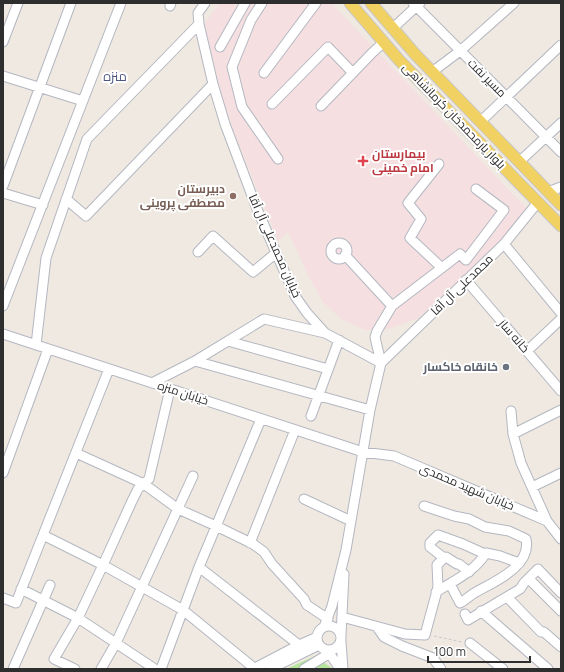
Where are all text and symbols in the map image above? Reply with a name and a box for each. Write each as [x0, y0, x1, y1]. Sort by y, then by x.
street label: مسیر نفت [464, 55, 510, 101]
street label: بلوار یارمحمدخان کرمانشاهی [399, 59, 510, 173]
district label: منزه [103, 67, 127, 85]
place label: بیمارستان امام خمینی [372, 145, 434, 176]
marker: بیمارستان امام خمینی [357, 155, 369, 167]
place label: دبیرستان مصطفی پروینی [140, 180, 225, 212]
marker: دبیرستان مصطفی پروینی [228, 191, 238, 201]
street label: خیابان محمدعلی آل آقا [245, 191, 306, 300]
street label: محمدعلی آل آقا [427, 250, 497, 319]
street label: خانه ساز [494, 314, 534, 356]
place label: خانقاه خاکسار [422, 358, 498, 375]
marker: خانقاه خاکسار [501, 362, 511, 372]
street label: خیابان منزه [155, 376, 211, 409]
street label: خیابان شهید محمدی [417, 459, 517, 514]
scale bar [428, 638, 530, 664]
text: 100 m [434, 643, 466, 660]

